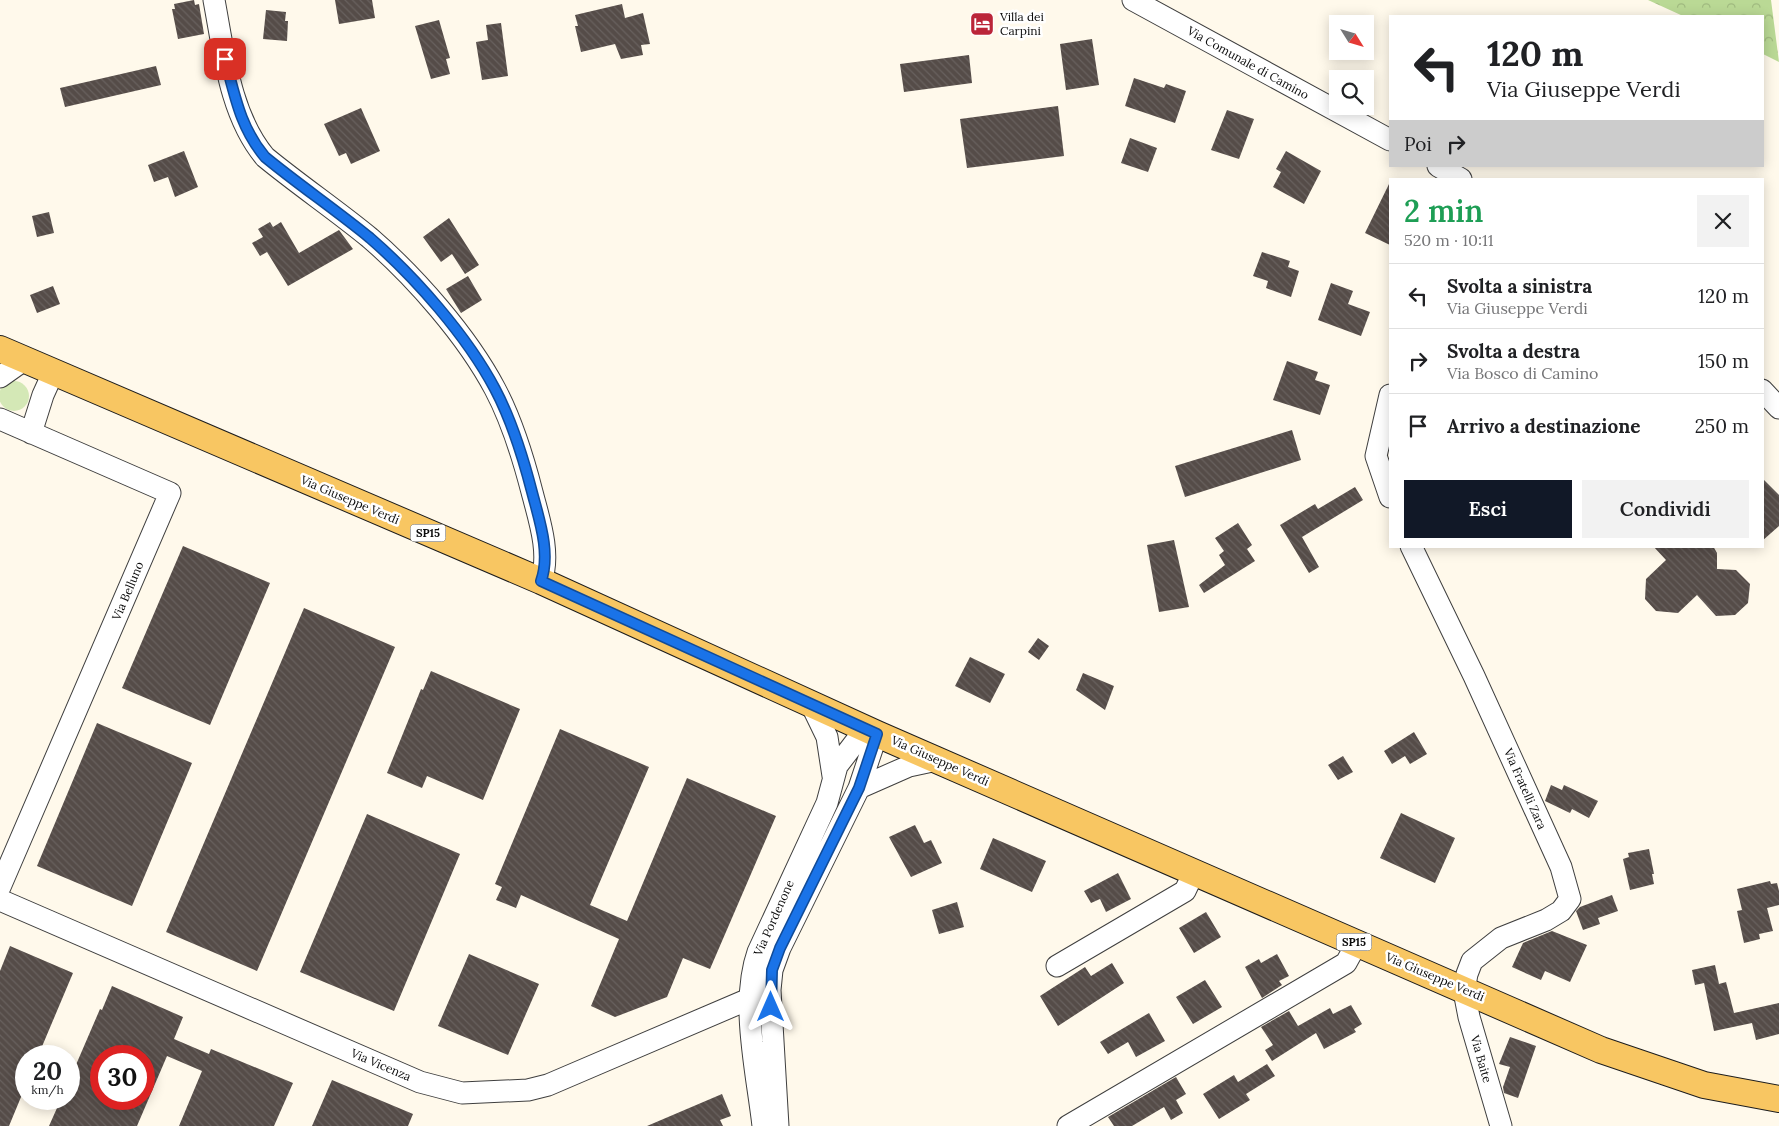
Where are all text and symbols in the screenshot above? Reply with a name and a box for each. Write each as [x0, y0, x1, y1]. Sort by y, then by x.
place label: Villa dei Carpini [999, 9, 1044, 38]
hotel icon: Villa dei Carpini [969, 11, 995, 37]
north arrow [1329, 15, 1374, 60]
map controls [1329, 15, 1374, 115]
street label: Via Comunale di Camino [1184, 22, 1312, 102]
text: 120 m [1487, 31, 1584, 76]
icon: left [1404, 35, 1469, 100]
pin [204, 38, 246, 80]
icon: arrive [211, 45, 239, 73]
button: search [1329, 70, 1374, 115]
text: Via Giuseppe Verdi [1487, 75, 1681, 103]
icon: right [1442, 130, 1470, 158]
text: Poi [1404, 132, 1432, 156]
text: 2 min [1404, 192, 1483, 230]
button: close [1697, 195, 1749, 247]
text: 520 m · 10:11 [1404, 230, 1494, 250]
text: Svolta a sinistra [1447, 274, 1592, 298]
icon: left [1404, 282, 1432, 310]
text: 120 m [1698, 284, 1749, 308]
text: Via Giuseppe Verdi [1447, 298, 1588, 318]
text: Svolta a destra [1447, 339, 1580, 363]
icon: right [1404, 347, 1432, 375]
text: 150 m [1698, 349, 1749, 373]
text: Via Bosco di Camino [1447, 363, 1598, 383]
icon: arrive [1404, 412, 1432, 440]
text: Arrivo a destinazione [1447, 414, 1641, 438]
text: 250 m [1695, 414, 1749, 438]
street label: Via Giuseppe Verdi [298, 472, 402, 527]
button: Esci [1404, 480, 1572, 538]
button: Condividi [1582, 480, 1749, 538]
road number: SP15 [410, 524, 446, 542]
street label: Via Belluno [108, 559, 147, 623]
street label: Via Giuseppe Verdi [888, 732, 992, 789]
street label: Via Fratelli Zara [1500, 745, 1550, 832]
street label: Via Pordenone [750, 877, 797, 959]
road number: SP15 [1336, 934, 1372, 950]
street label: Via Giuseppe Verdi [1383, 949, 1487, 1004]
position arrow [744, 980, 796, 1032]
street label: Via Baite [1467, 1032, 1496, 1085]
speed limit sign: 30 [90, 1045, 155, 1110]
street label: Via Vicenza [348, 1045, 414, 1084]
text: 20 [33, 1055, 62, 1087]
text: km/h [31, 1082, 64, 1097]

